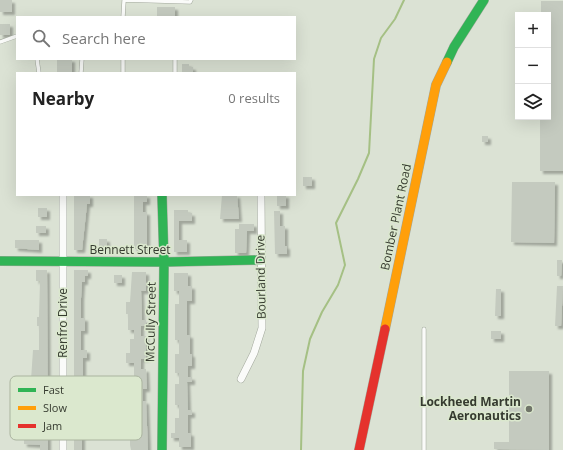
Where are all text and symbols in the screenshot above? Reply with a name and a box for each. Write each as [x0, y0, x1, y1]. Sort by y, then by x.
map controls [515, 12, 551, 120]
button: + [515, 12, 551, 48]
search box [16, 16, 296, 60]
icon: search [30, 27, 52, 49]
text: Search here [62, 28, 146, 48]
button: − [515, 48, 551, 84]
button: layers [515, 84, 551, 120]
text: Nearby [32, 87, 94, 110]
text: 0 results [228, 89, 280, 107]
street label: Bomber Plant Road [376, 162, 415, 272]
street label: Bourland Drive [251, 235, 270, 319]
street label: Bennett Street [89, 241, 171, 258]
street label: McCully Street [141, 282, 160, 362]
street label: Renfro Drive [54, 288, 71, 358]
legend [10, 376, 142, 440]
text: Fast [43, 382, 64, 397]
place label: Lockheed Martin Aeronautics [420, 393, 521, 424]
text: Slow [43, 400, 67, 415]
marker: Lockheed Martin Aeronautics [524, 404, 534, 414]
text: Jam [42, 418, 62, 433]

